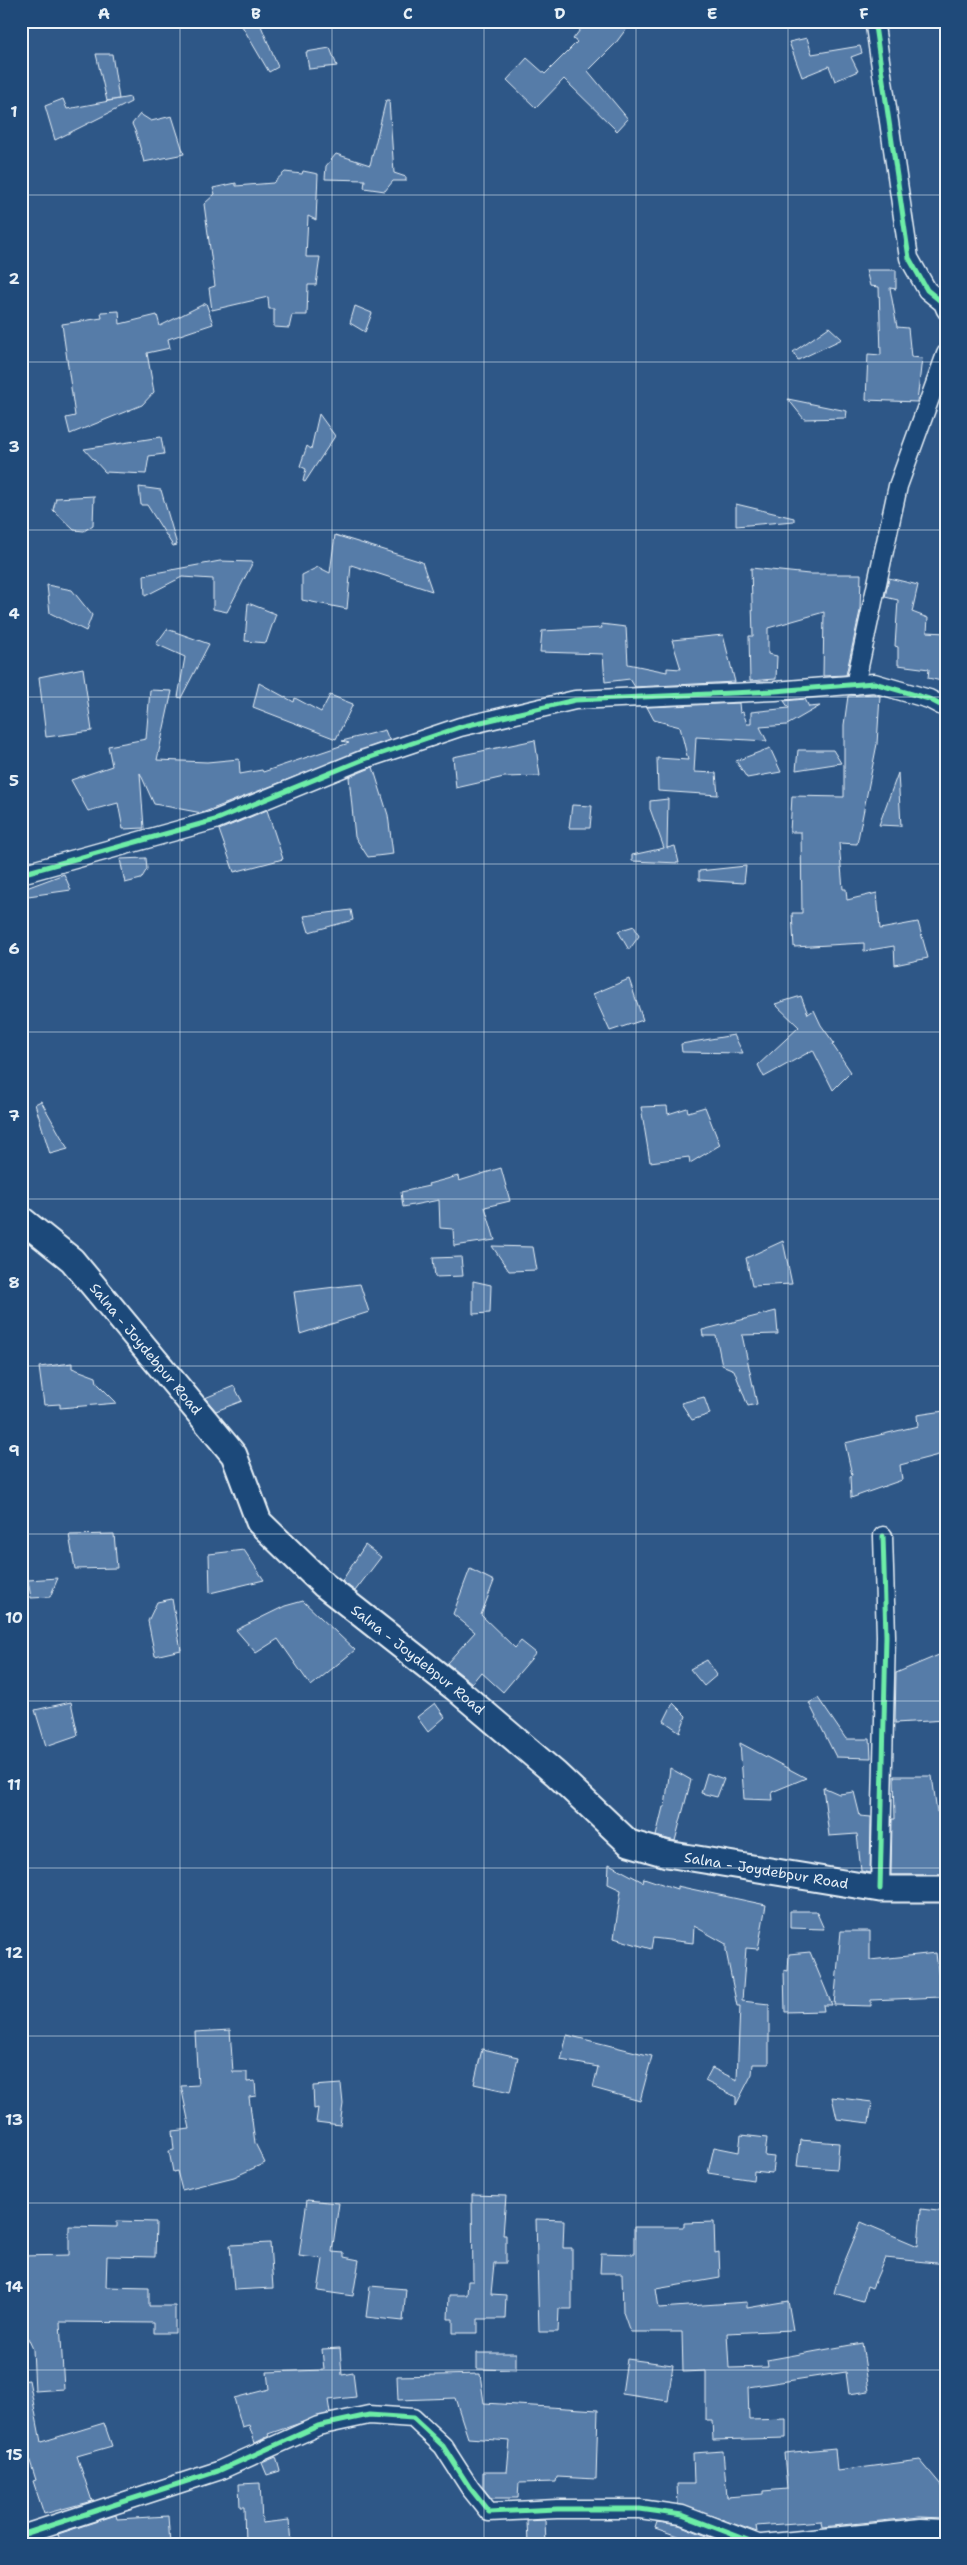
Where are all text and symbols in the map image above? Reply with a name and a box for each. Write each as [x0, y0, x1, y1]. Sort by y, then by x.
text: A [98, 3, 110, 24]
text: B [251, 3, 261, 24]
text: C [403, 3, 413, 24]
text: D [554, 3, 566, 24]
text: E [707, 3, 717, 24]
text: F [859, 3, 869, 24]
text: 1 [10, 101, 18, 122]
text: 2 [8, 268, 20, 289]
text: 3 [8, 436, 20, 457]
text: 4 [8, 603, 20, 624]
text: 5 [9, 770, 19, 791]
text: 6 [8, 938, 20, 959]
text: 7 [8, 1105, 20, 1126]
text: 8 [8, 1272, 20, 1293]
street label: Salna - Joydebpur Road [86, 1279, 206, 1419]
text: 9 [8, 1440, 20, 1461]
street label: Salna - Joydebpur Road [348, 1601, 489, 1719]
text: 10 [5, 1607, 23, 1628]
text: 11 [7, 1774, 21, 1795]
street label: Salna - Joydebpur Road [683, 1848, 850, 1893]
text: 12 [5, 1942, 23, 1963]
text: 13 [5, 2109, 23, 2130]
text: 14 [5, 2276, 23, 2297]
text: 15 [5, 2444, 23, 2465]

